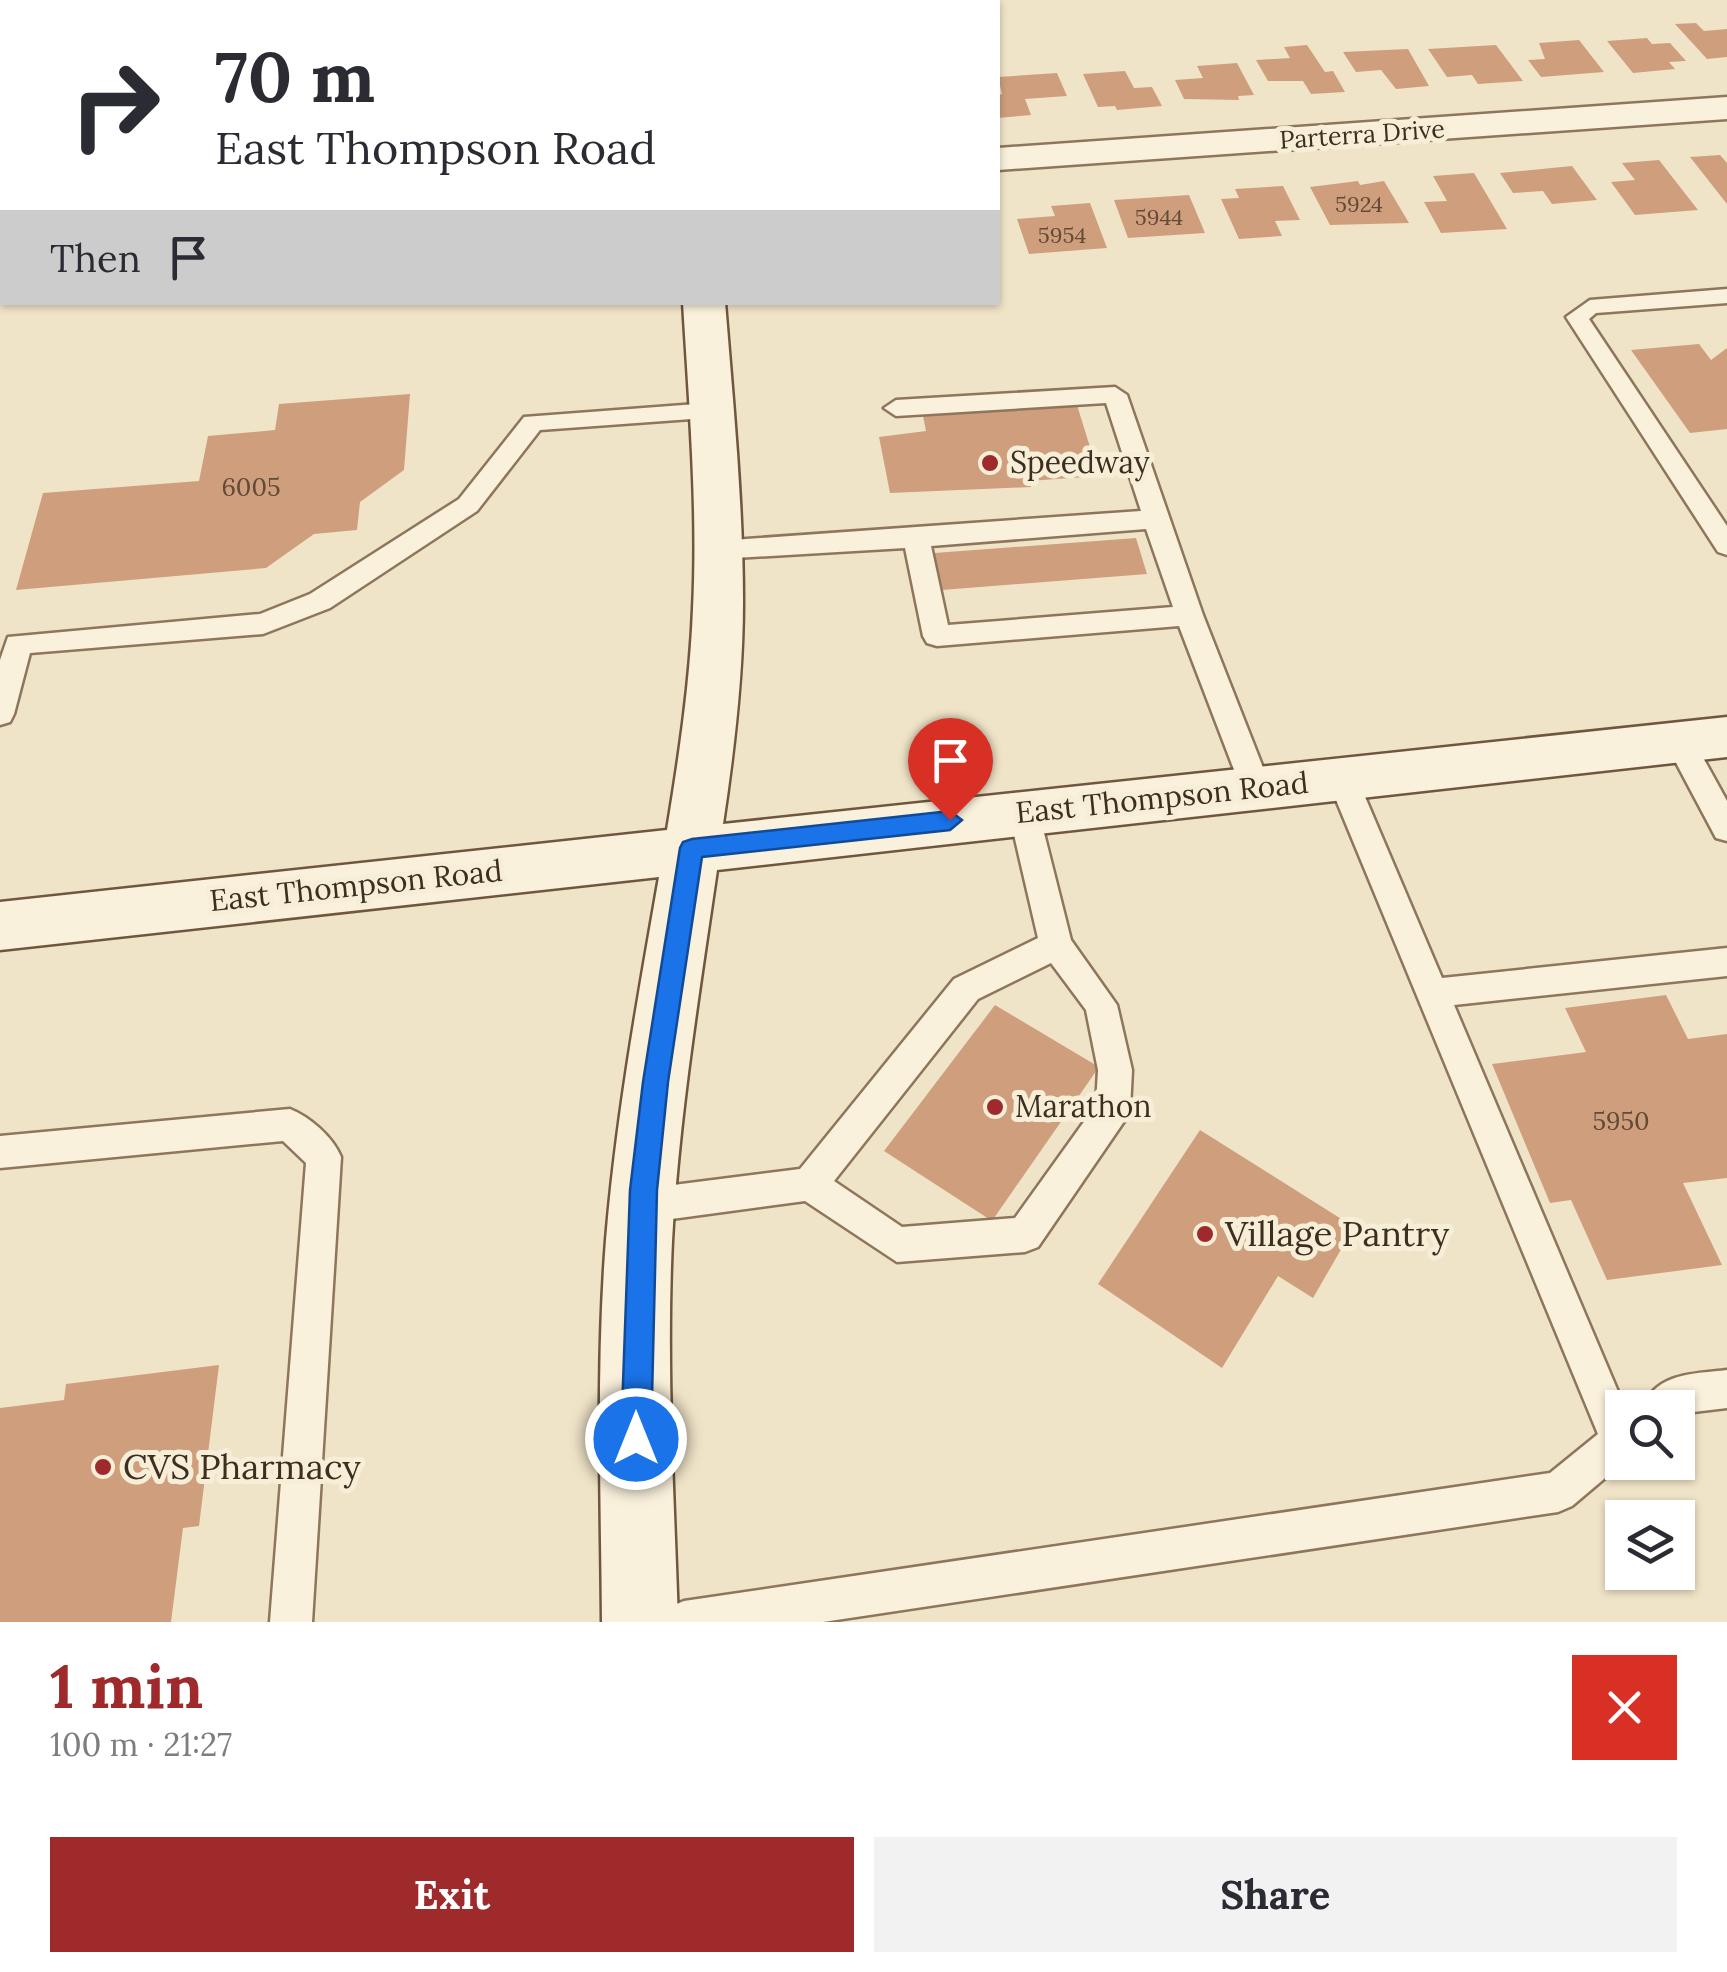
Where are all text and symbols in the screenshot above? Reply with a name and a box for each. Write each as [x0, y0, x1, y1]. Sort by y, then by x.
text: 70 m [215, 32, 375, 121]
icon: right [50, 40, 180, 170]
street label: Parterra Drive [1278, 112, 1446, 156]
text: East Thompson Road [215, 119, 656, 176]
house number: 5924 [1335, 190, 1383, 218]
house number: 5944 [1135, 203, 1183, 231]
house number: 5954 [1038, 221, 1086, 249]
icon: arrive [161, 230, 216, 285]
text: Then [50, 234, 141, 282]
place label: Speedway [1010, 443, 1150, 482]
marker: Speedway [979, 452, 1001, 474]
house number: 6005 [221, 471, 281, 503]
pin [908, 718, 993, 821]
icon: arrive [923, 733, 978, 788]
street label: East Thompson Road [1014, 763, 1310, 831]
street label: East Thompson Road [208, 851, 504, 919]
place label: Marathon [1015, 1087, 1151, 1125]
marker: Marathon [984, 1096, 1006, 1118]
house number: 5950 [1592, 1105, 1650, 1137]
place label: Village Pantry [1224, 1211, 1450, 1256]
marker: Village Pantry [1194, 1223, 1216, 1245]
position arrow [584, 1387, 688, 1491]
map controls [1605, 1390, 1695, 1590]
button: search [1605, 1390, 1695, 1480]
place label: CVS Pharmacy [123, 1444, 361, 1489]
marker: CVS Pharmacy [92, 1456, 114, 1478]
button: layers [1605, 1500, 1695, 1590]
text: 1 min [50, 1648, 203, 1724]
button: close [1572, 1655, 1677, 1760]
text: 100 m · 21:27 [50, 1724, 232, 1765]
button: Exit [50, 1837, 854, 1952]
button: Share [874, 1837, 1677, 1952]

